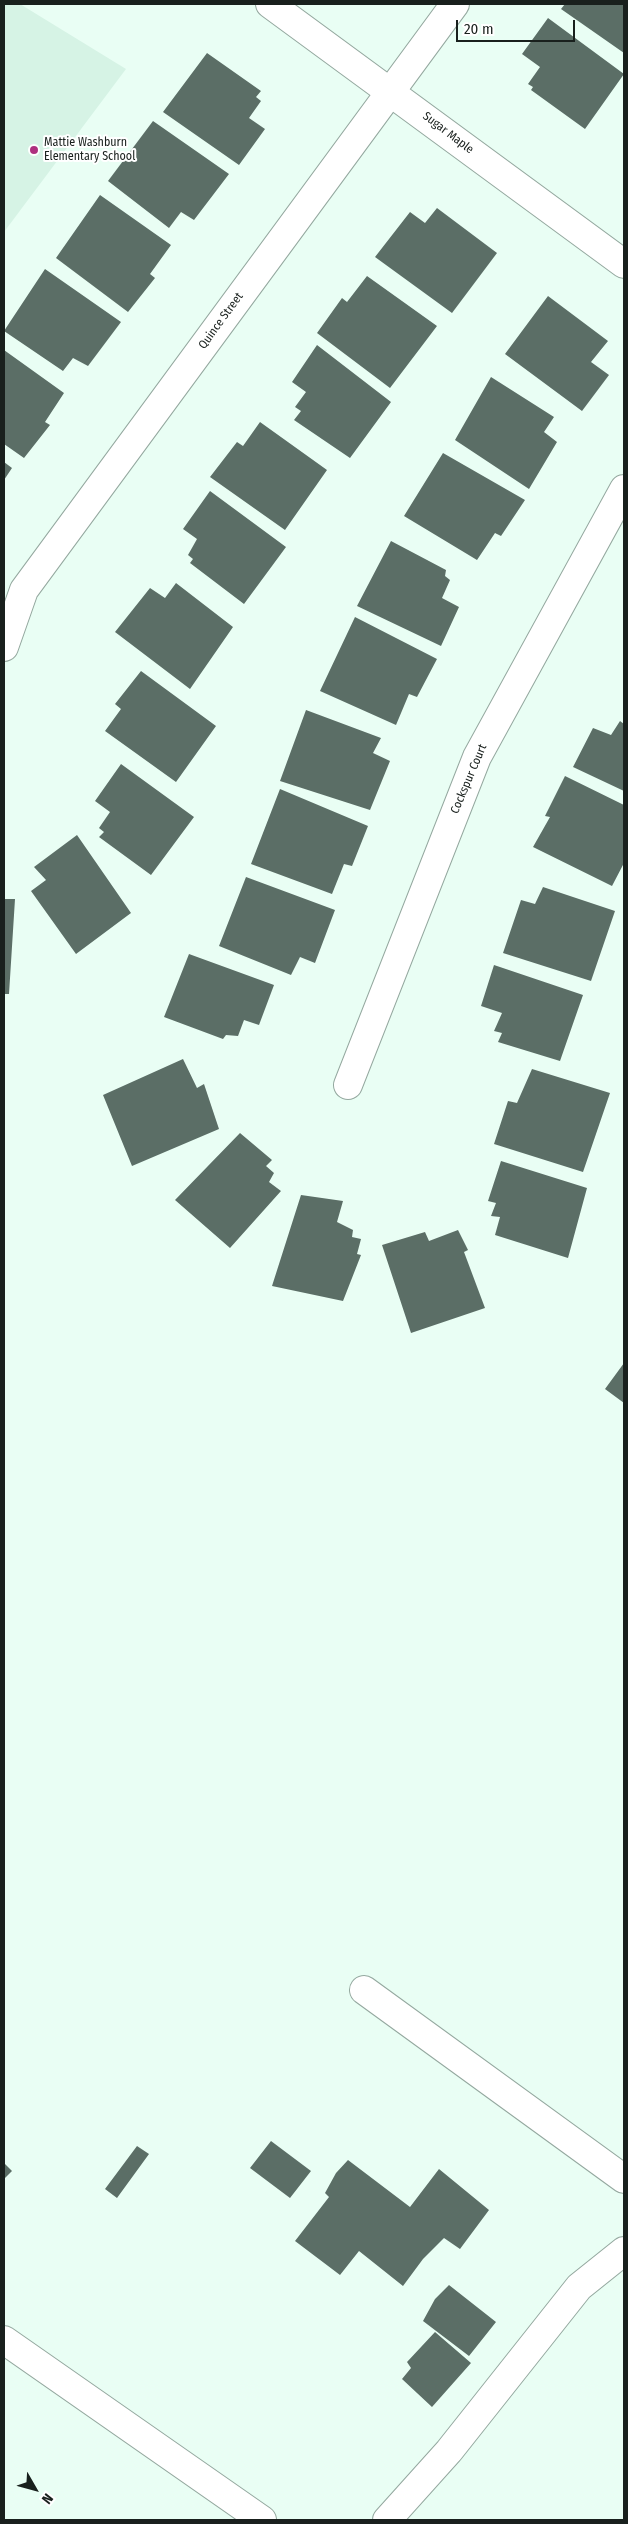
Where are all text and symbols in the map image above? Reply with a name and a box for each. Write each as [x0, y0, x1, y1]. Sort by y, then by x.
scale bar [458, 10, 577, 42]
text: 20 m [464, 20, 494, 38]
street label: Sugar Maple [420, 109, 476, 157]
place label: Mattie Washburn Elementary School [44, 136, 135, 164]
marker: Mattie Washburn Elementary School [28, 144, 40, 156]
street label: Quince Street [196, 290, 246, 352]
street label: Cockspur Court [448, 742, 490, 816]
north arrow [10, 2464, 60, 2514]
text: N [38, 2490, 56, 2507]

